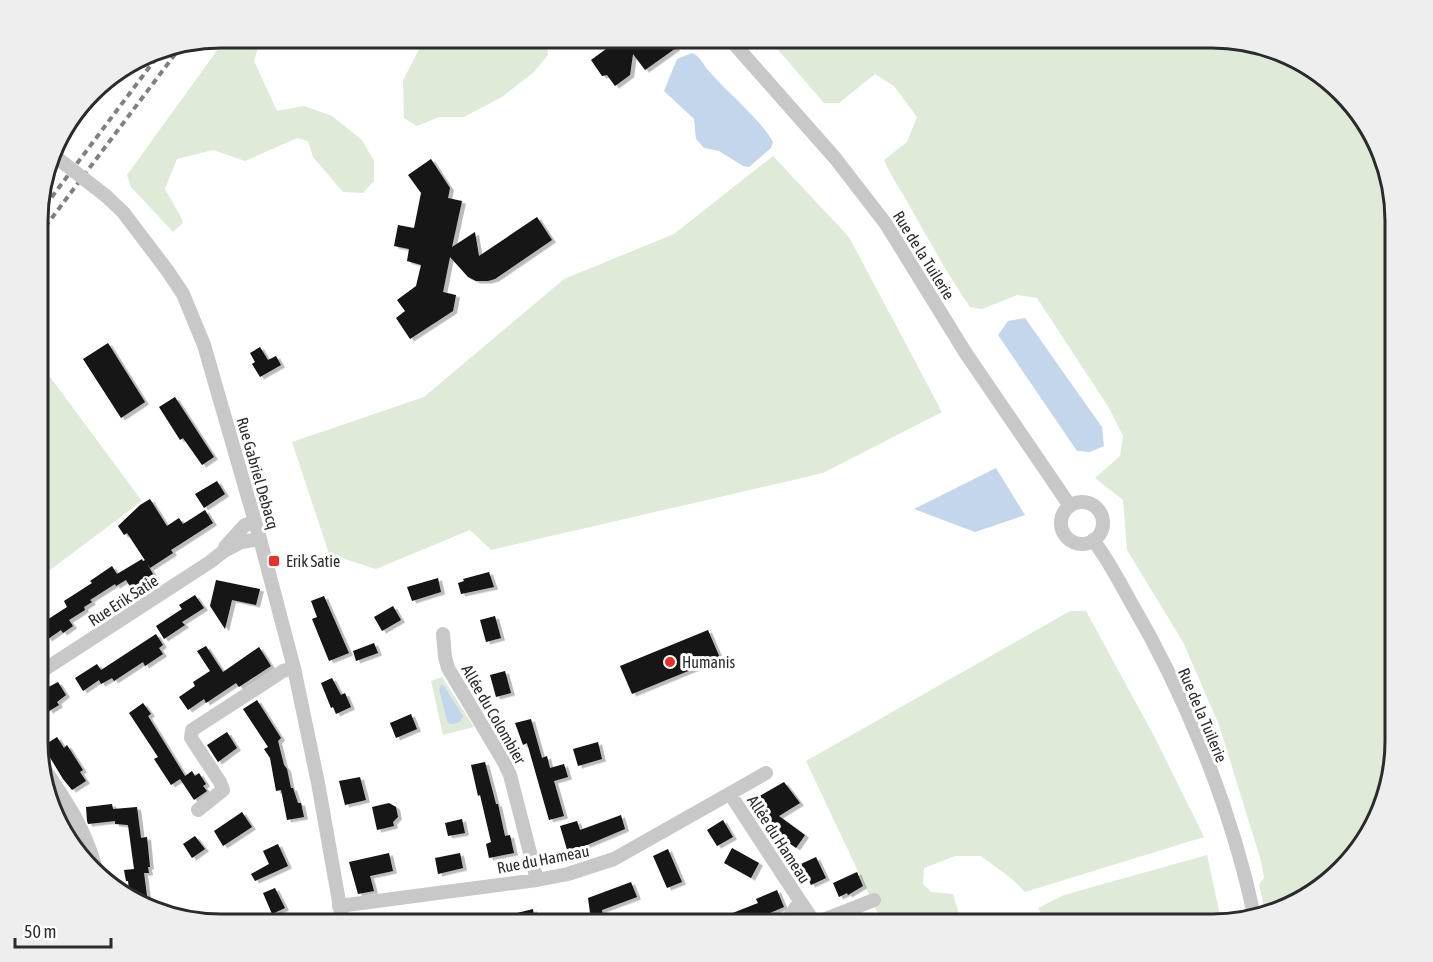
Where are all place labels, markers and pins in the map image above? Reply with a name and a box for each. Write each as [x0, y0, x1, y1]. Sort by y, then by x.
place label: Erik Satie [286, 552, 340, 570]
marker: Erik Satie [267, 554, 281, 568]
place label: Humanis [682, 653, 735, 671]
marker: Humanis [663, 655, 677, 669]

